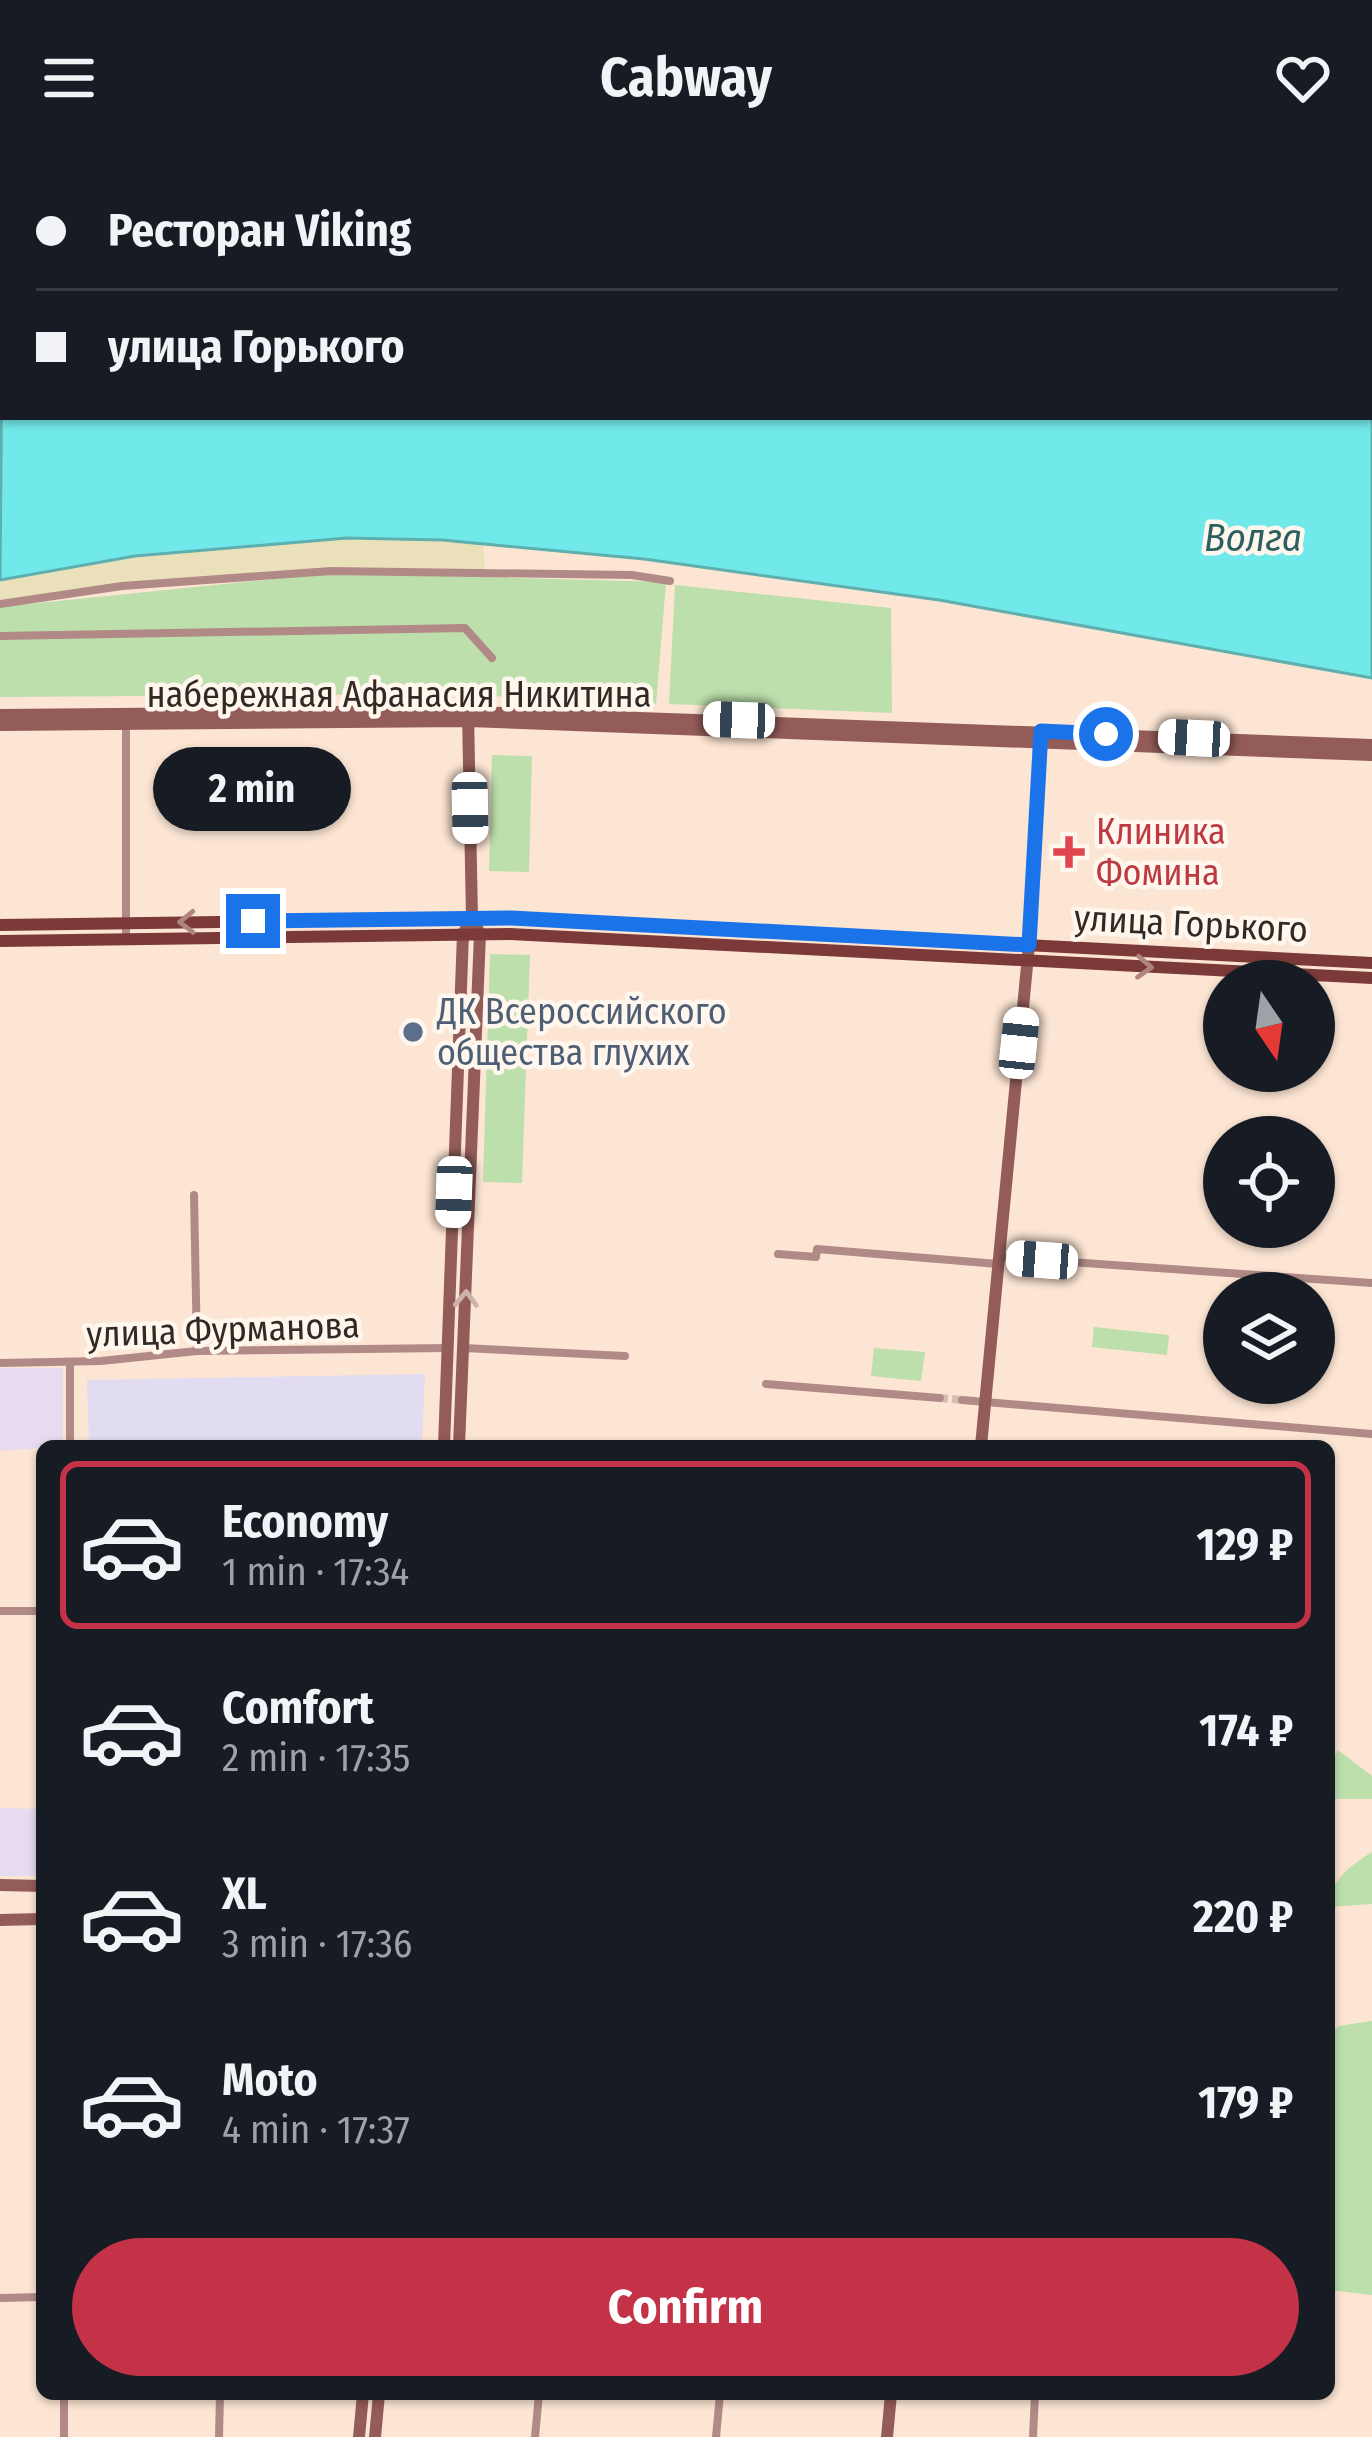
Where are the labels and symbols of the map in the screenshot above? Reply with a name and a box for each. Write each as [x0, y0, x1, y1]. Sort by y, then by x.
water label: Волга [1204, 515, 1302, 561]
street label: набережная Афанасия Никитина [147, 673, 651, 717]
car [702, 701, 776, 739]
route start [1079, 707, 1133, 761]
car [1157, 718, 1231, 758]
callout: 2 min [154, 747, 352, 831]
car [451, 772, 489, 844]
place label: Клиника Фомина [1096, 810, 1226, 895]
marker: Клиника Фомина [1053, 836, 1085, 868]
route end [226, 894, 280, 948]
street label: улица Горького [1073, 896, 1309, 952]
one-way arrow [177, 909, 196, 935]
one-way arrow [1135, 954, 1154, 980]
north arrow [1203, 960, 1335, 1092]
place label: ДК Всероссийского общества глухих [436, 990, 727, 1075]
car [997, 1005, 1041, 1081]
marker: ДК Всероссийского общества глухих [400, 1019, 426, 1045]
car [435, 1155, 473, 1229]
car [1005, 1240, 1079, 1280]
one-way arrow [453, 1289, 479, 1308]
street label: улица Фурманова [86, 1303, 360, 1357]

